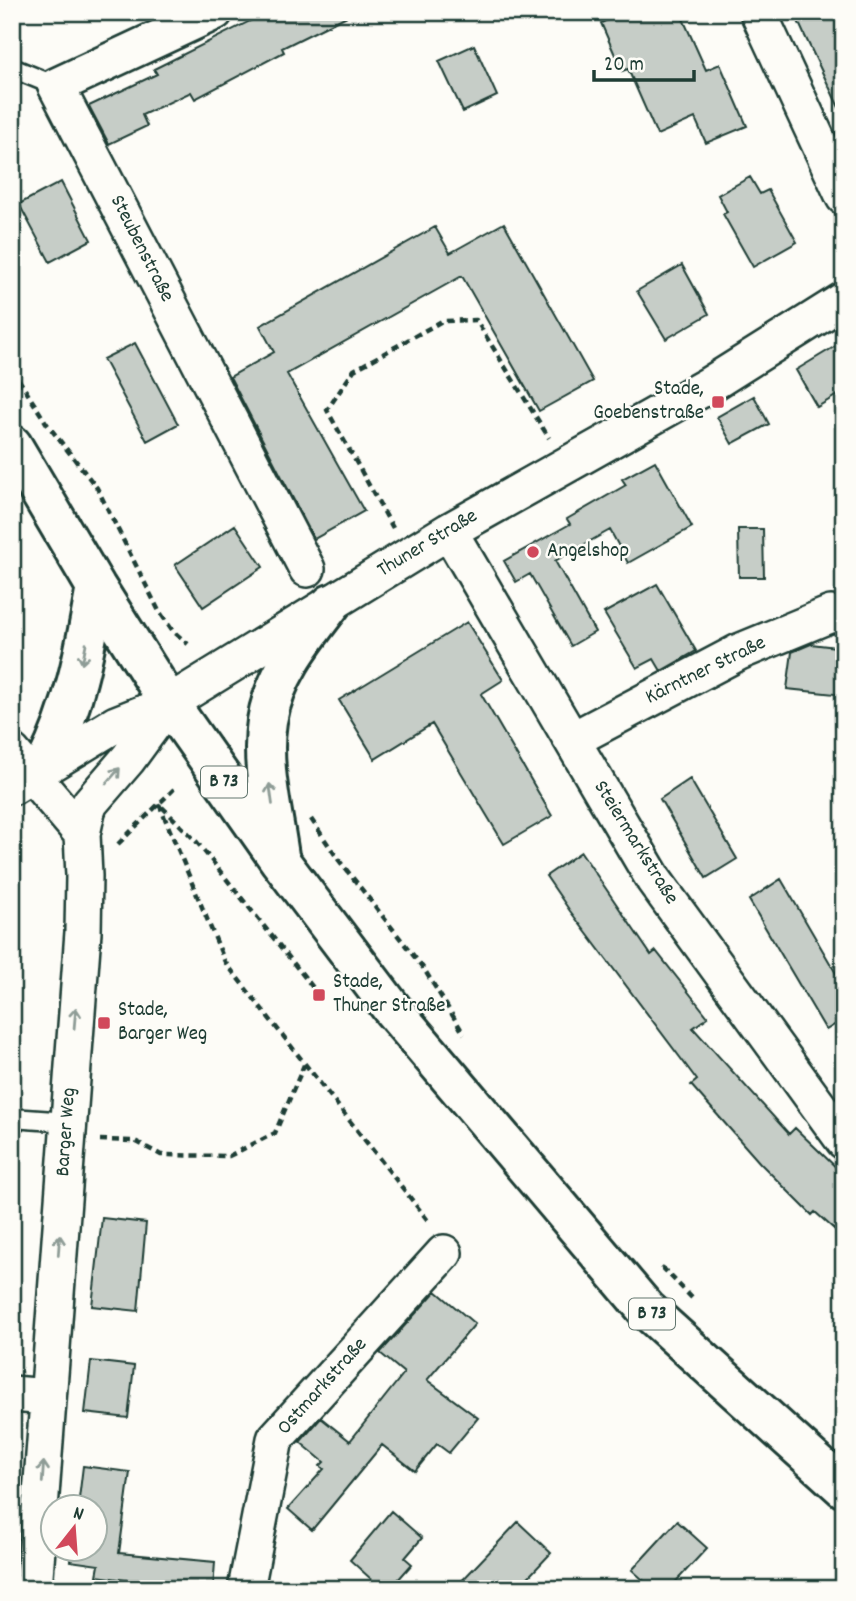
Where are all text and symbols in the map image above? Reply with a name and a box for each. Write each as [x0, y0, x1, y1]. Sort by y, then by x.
scale bar [594, 38, 693, 82]
text: 20 m [604, 51, 644, 81]
street label: Steubenstraße [101, 190, 181, 308]
place label: Stade, Goebenstraße [593, 375, 704, 429]
marker: Stade, Goebenstraße [710, 394, 726, 410]
street label: Thuner Straße [372, 502, 484, 586]
place label: Angelshop [547, 537, 629, 567]
marker: Angelshop [525, 544, 541, 560]
street label: Kärntner Straße [641, 629, 771, 713]
one-way arrow [77, 642, 91, 665]
road number: B 73 [201, 766, 247, 797]
one-way arrow [105, 767, 121, 785]
street label: Steiermarkstraße [585, 775, 685, 911]
one-way arrow [264, 783, 277, 806]
place label: Stade, Thuner Straße [333, 968, 445, 1022]
marker: Stade, Thuner Straße [311, 987, 327, 1003]
place label: Stade, Barger Weg [118, 996, 207, 1050]
one-way arrow [69, 1007, 82, 1030]
marker: Stade, Barger Weg [96, 1015, 112, 1031]
street label: Barger Weg [49, 1086, 85, 1178]
one-way arrow [53, 1234, 66, 1257]
road number: B 73 [629, 1298, 675, 1330]
street label: Ostmarkstraße [271, 1331, 375, 1443]
one-way arrow [37, 1461, 50, 1484]
north arrow [38, 1492, 108, 1562]
text: N [70, 1501, 86, 1529]

